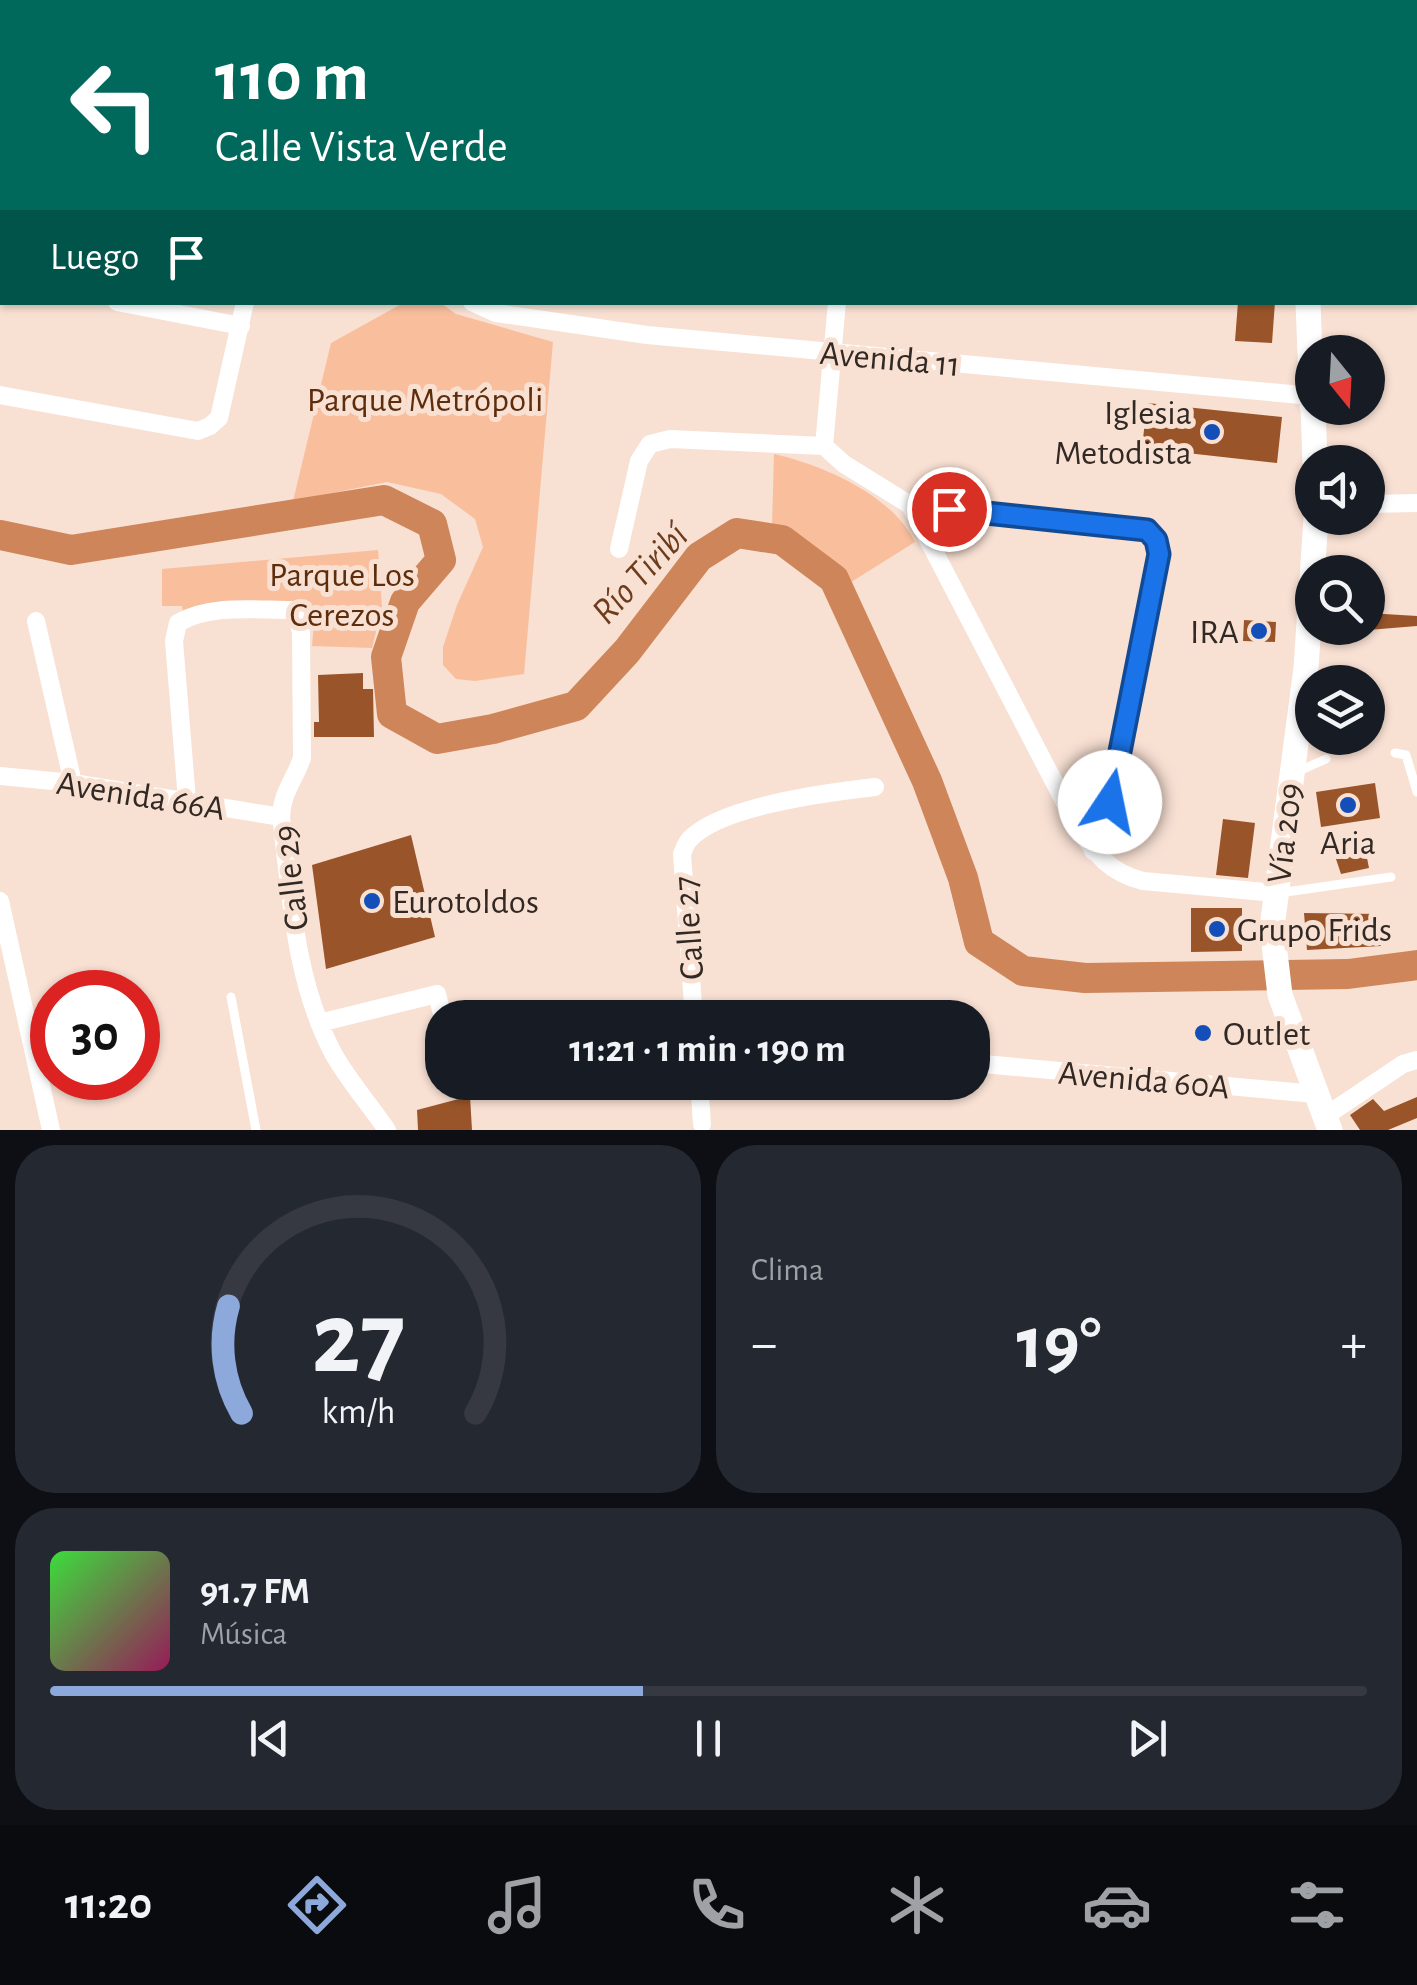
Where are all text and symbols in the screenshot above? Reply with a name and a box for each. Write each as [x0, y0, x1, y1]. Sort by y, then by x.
icon: left [50, 40, 180, 170]
text: 110 m [215, 43, 369, 113]
text: Calle Vista Verde [215, 125, 508, 170]
icon: arrive [159, 230, 214, 285]
text: Luego [50, 239, 139, 277]
north arrow [1295, 335, 1385, 425]
map controls [1295, 335, 1385, 755]
street label: Avenida 11 [818, 336, 961, 383]
park label: Parque Metrópoli [307, 383, 543, 418]
place label: Iglesia Metodista [1054, 396, 1192, 471]
marker: Iglesia Metodista [1201, 421, 1223, 443]
button: sound [1295, 445, 1385, 535]
pin [907, 467, 992, 552]
icon: arrive [922, 482, 977, 537]
water label: Río Tiribí [585, 516, 697, 632]
button: search [1295, 555, 1385, 645]
park label: Parque Los Cerezos [269, 558, 415, 633]
place label: IRA [1190, 615, 1239, 650]
marker: IRA [1248, 620, 1270, 642]
button: layers [1295, 665, 1385, 755]
position arrow [1058, 750, 1162, 854]
street label: Avenida 66A [54, 766, 227, 827]
street label: Vía 209 [1262, 781, 1309, 885]
marker: Aria [1337, 794, 1359, 816]
street label: Calle 29 [268, 823, 315, 933]
place label: Aria [1320, 826, 1376, 861]
street label: Calle 27 [668, 875, 711, 981]
place label: Eurotoldos [392, 885, 539, 920]
marker: Eurotoldos [361, 890, 383, 912]
place label: Grupo Frids [1237, 913, 1392, 948]
marker: Grupo Frids [1206, 918, 1228, 940]
speed limit sign: 30 [30, 970, 160, 1100]
place label: Outlet [1223, 1017, 1310, 1052]
marker: Outlet [1192, 1022, 1214, 1044]
text: 11:21 · 1 min · 190 m [569, 1031, 846, 1069]
street label: Avenida 60A [1057, 1056, 1231, 1105]
text: Clima [751, 1254, 824, 1286]
text: 27 [311, 1288, 405, 1392]
text: 19° [1016, 1307, 1102, 1382]
text: − [751, 1317, 777, 1372]
text: + [1341, 1317, 1367, 1372]
text: km/h [321, 1394, 395, 1430]
text: 91.7 FM [200, 1573, 310, 1611]
text: Música [200, 1618, 287, 1650]
icon: previous [242, 1711, 297, 1766]
icon: pause [681, 1711, 736, 1766]
icon: next [1120, 1711, 1175, 1766]
icon: directions [282, 1870, 352, 1940]
icon: music [482, 1870, 552, 1940]
icon: phone [682, 1870, 752, 1940]
icon: climate [882, 1870, 952, 1940]
icon: car [1082, 1870, 1152, 1940]
icon: filters [1282, 1870, 1352, 1940]
text: 11:20 [65, 1882, 152, 1927]

